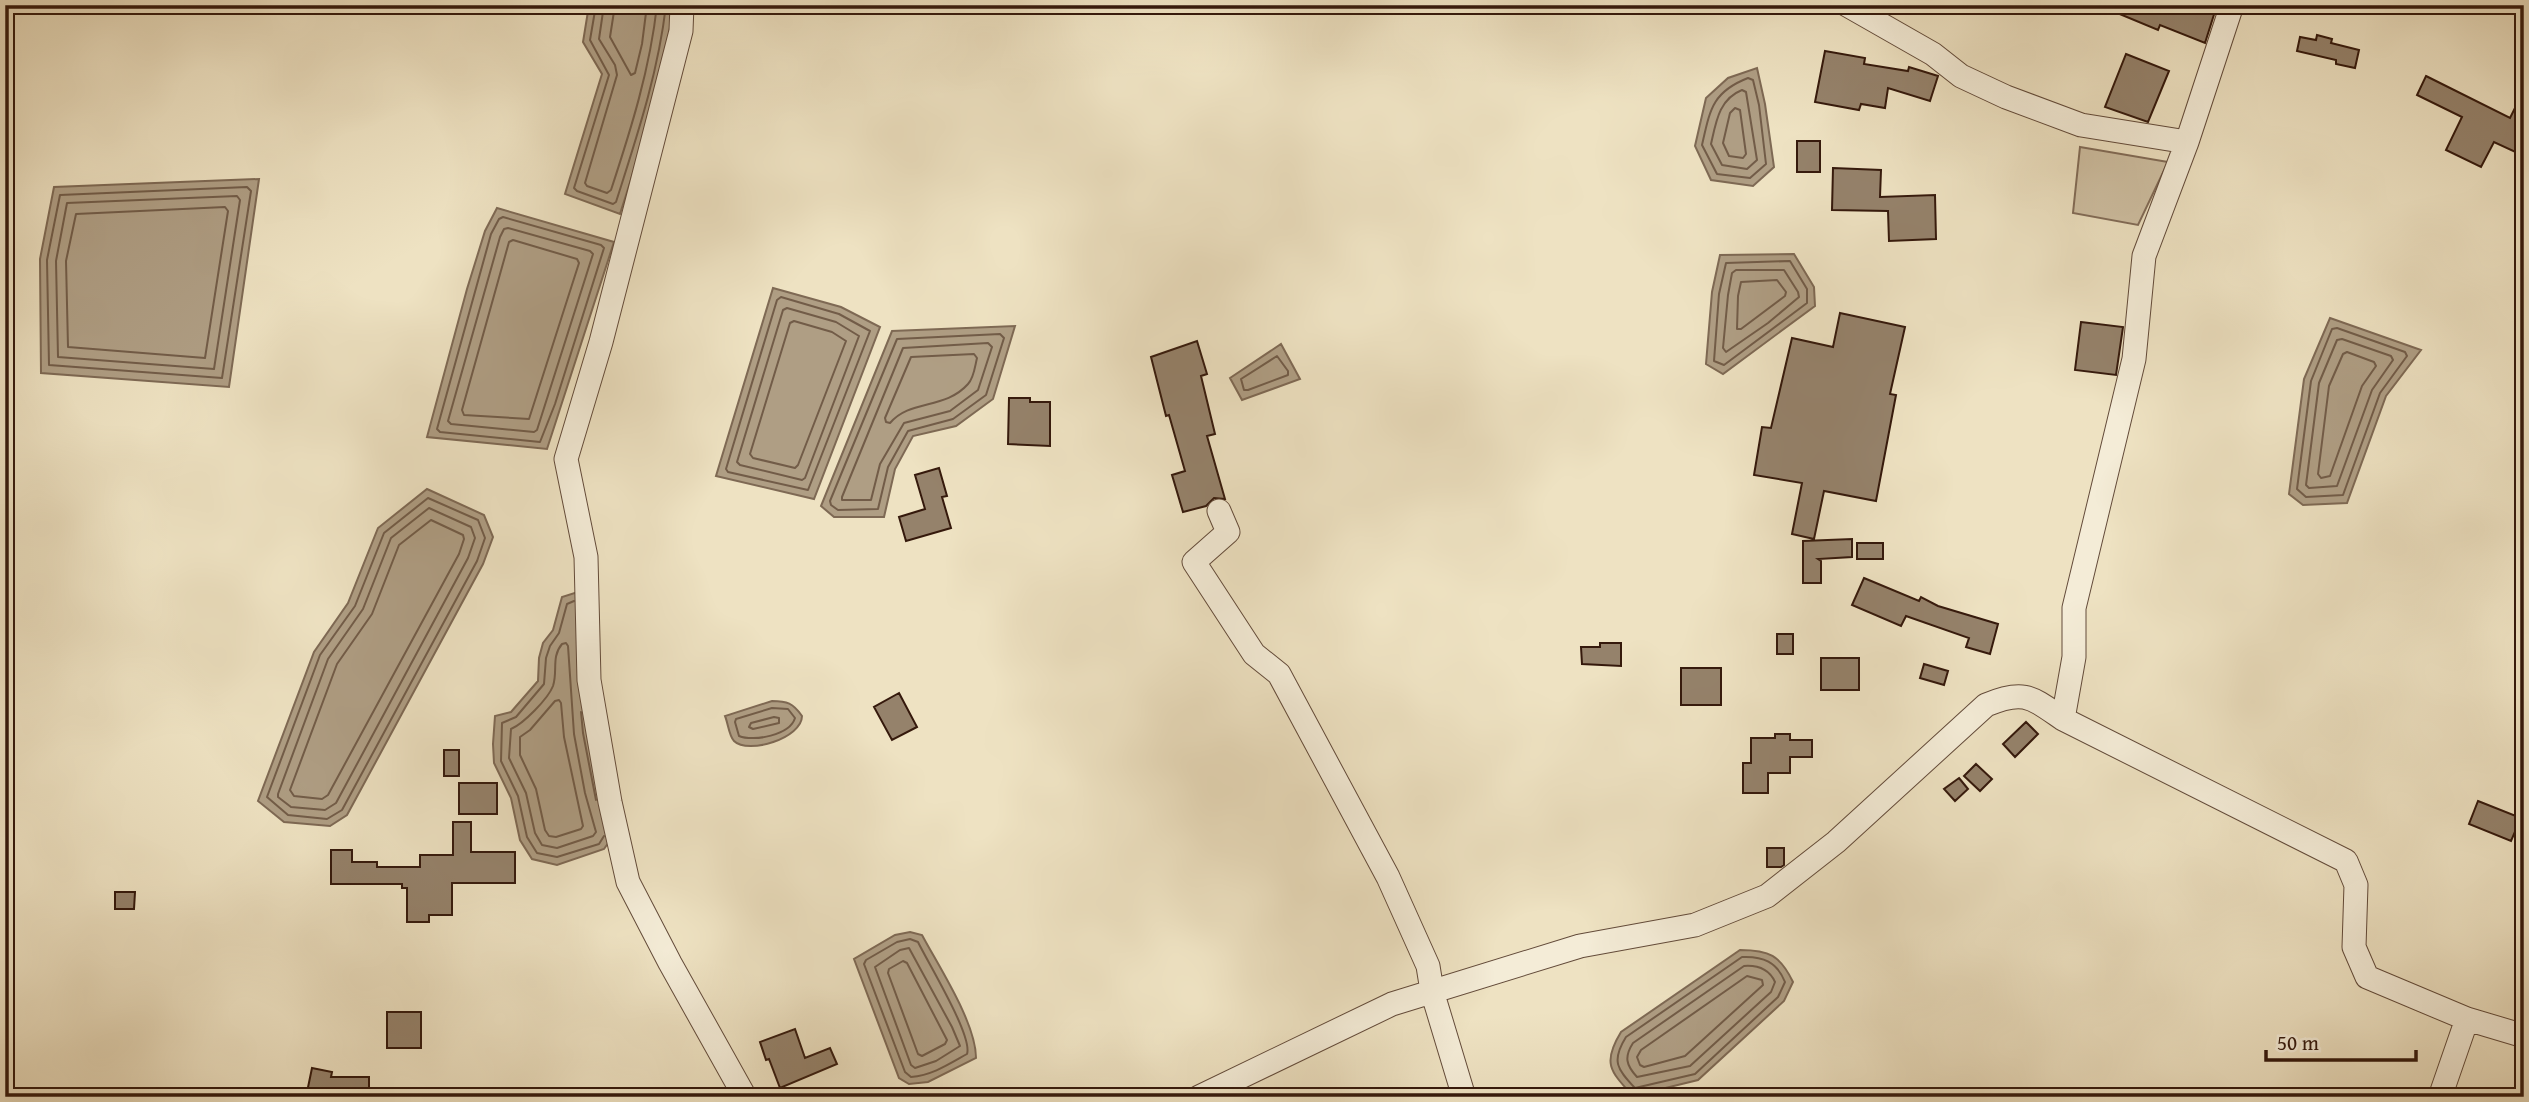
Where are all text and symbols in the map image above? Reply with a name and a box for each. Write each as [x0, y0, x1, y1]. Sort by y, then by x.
scale bar [2266, 1018, 2417, 1062]
text: 50 m [2277, 1027, 2319, 1058]

